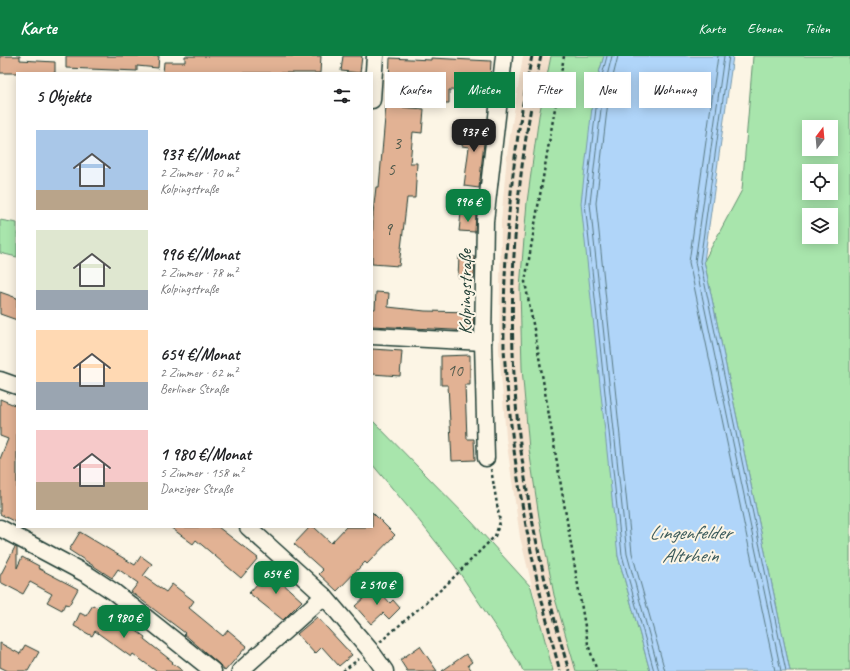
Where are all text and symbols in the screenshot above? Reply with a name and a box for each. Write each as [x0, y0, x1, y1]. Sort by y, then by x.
text: Karte [20, 16, 57, 40]
text: Karte [698, 20, 725, 37]
text: Ebenen [747, 20, 782, 37]
text: Teilen [804, 20, 830, 37]
chip: Kaufen [385, 72, 446, 108]
chip: Mieten [454, 72, 515, 108]
chip: Filter [523, 72, 576, 108]
chip: Neu [584, 72, 631, 108]
chip: Wohnung [639, 72, 711, 108]
icon: filters [331, 85, 353, 107]
text: 5 Objekte [36, 86, 91, 107]
pin: 937 € [446, 119, 502, 153]
north arrow [802, 120, 838, 156]
map controls [802, 120, 838, 244]
text: 937 € [461, 124, 487, 140]
house number: 3 [393, 133, 402, 154]
text: 937 €/Monat [160, 144, 239, 165]
icon: home [68, 146, 116, 194]
house number: 5 [387, 159, 396, 180]
button: locate [802, 164, 838, 200]
text: 2 Zimmer · 70 m² [160, 165, 237, 181]
text: Kolpingstraße [160, 181, 219, 197]
pin: 996 € [440, 189, 496, 223]
text: 996 € [455, 194, 481, 210]
button: layers [802, 208, 838, 244]
house number: 9 [384, 219, 393, 240]
text: 996 €/Monat [160, 244, 239, 265]
icon: home [68, 246, 116, 294]
street label: Kolpingstraße [453, 247, 477, 335]
text: 2 Zimmer · 78 m² [160, 265, 237, 281]
text: Kolpingstraße [160, 281, 219, 297]
text: 654 €/Monat [160, 344, 239, 365]
icon: home [68, 346, 116, 394]
house number: 10 [447, 360, 464, 381]
text: 2 Zimmer · 62 m² [160, 365, 237, 381]
text: Berliner Straße [160, 381, 229, 397]
text: 1 980 €/Monat [160, 444, 251, 465]
icon: home [68, 446, 116, 494]
text: 5 Zimmer · 158 m² [160, 465, 243, 481]
text: Danziger Straße [160, 481, 233, 497]
water label: Lingenfelder Altrhein [649, 520, 734, 568]
pin: 654 € [248, 561, 304, 595]
text: 654 € [263, 566, 289, 582]
pin: 2 510 € [340, 572, 414, 606]
text: 2 510 € [359, 577, 395, 593]
pin: 1 980 € [87, 605, 161, 639]
text: 1 980 € [106, 610, 142, 626]

